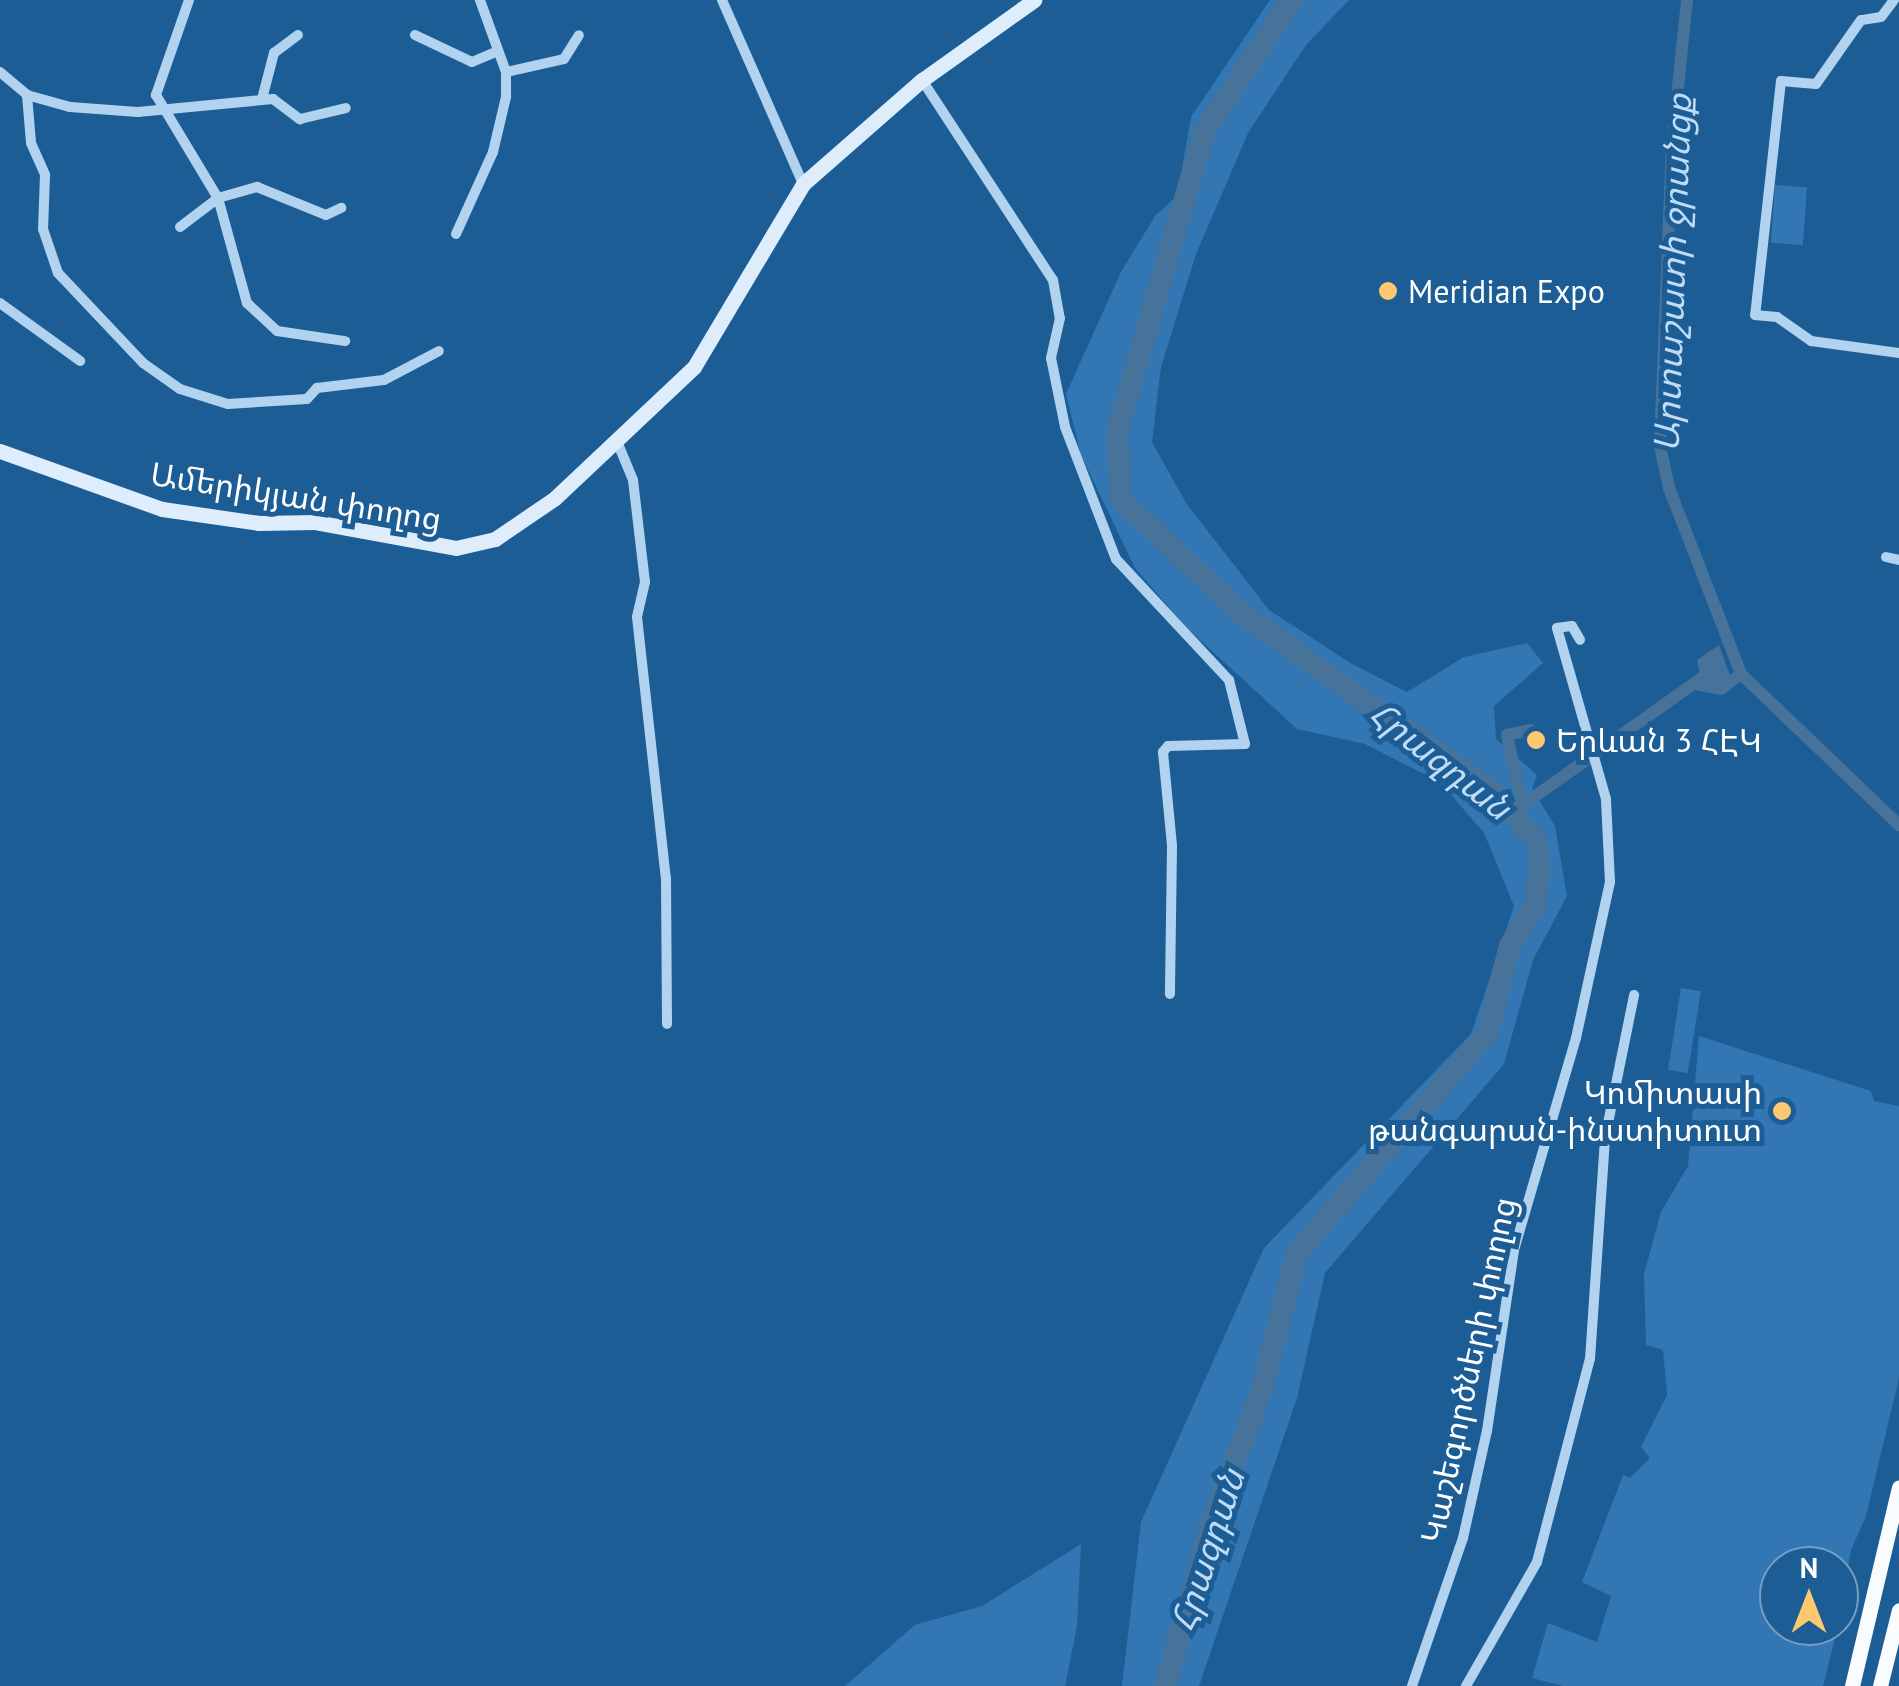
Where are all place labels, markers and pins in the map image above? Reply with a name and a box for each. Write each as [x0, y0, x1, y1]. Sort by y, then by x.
place label: Meridian Expo [1408, 272, 1605, 310]
marker: Meridian Expo [1377, 280, 1399, 302]
place label: Երևան 3 ՀԷԿ [1556, 721, 1762, 759]
marker: Երևան 3 ՀԷԿ [1525, 729, 1547, 751]
place label: Կոմիտասի թանգարան-ինստիտուտ [1368, 1074, 1762, 1149]
marker: Կոմիտասի թանգարան-ինստիտուտ [1771, 1100, 1793, 1122]

